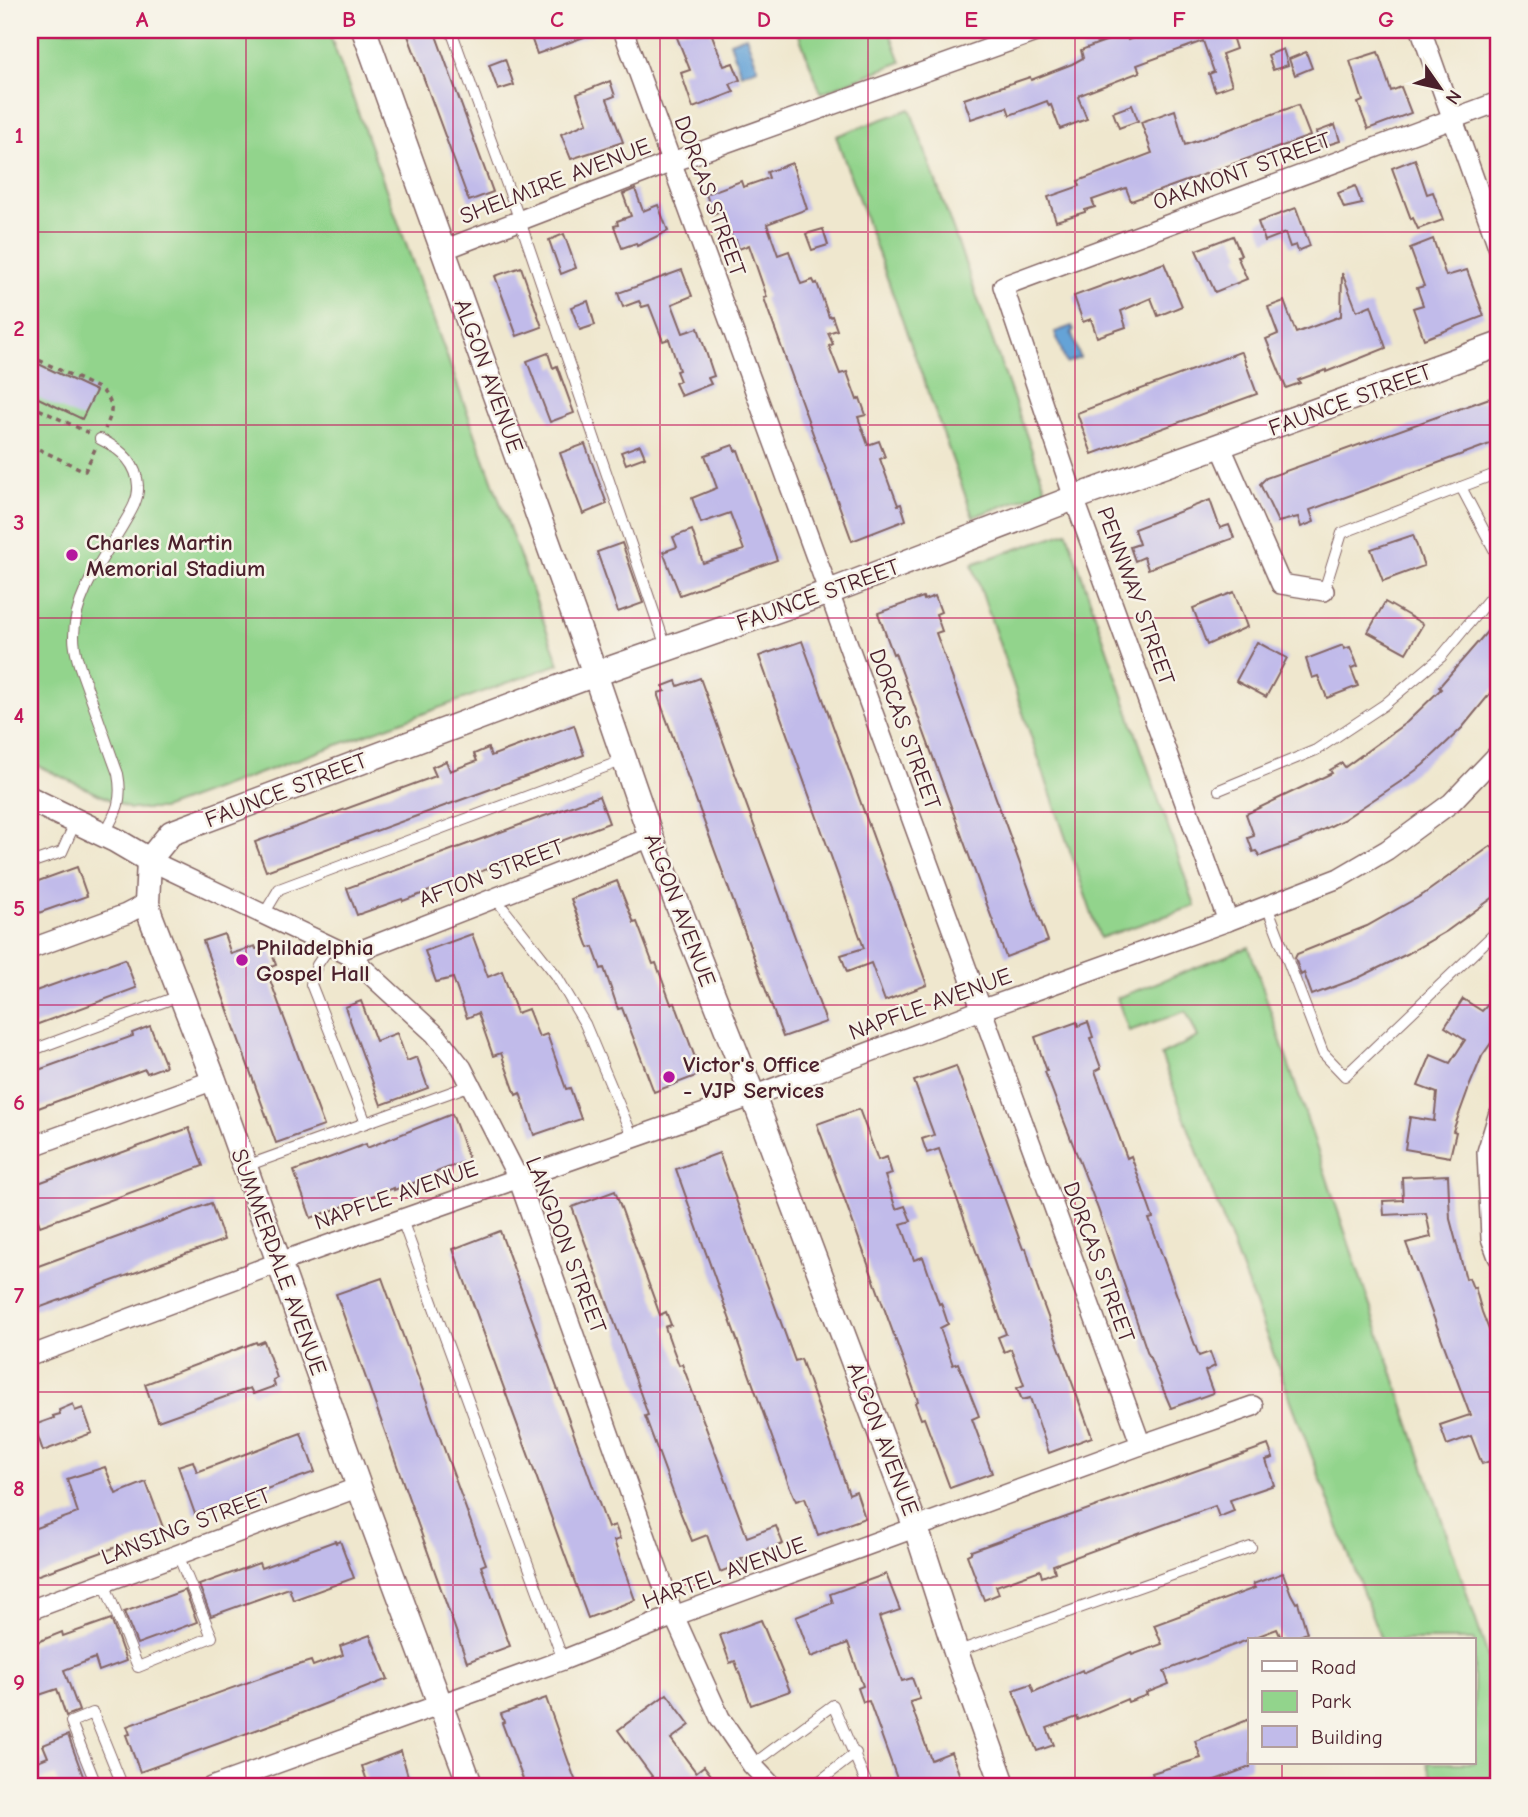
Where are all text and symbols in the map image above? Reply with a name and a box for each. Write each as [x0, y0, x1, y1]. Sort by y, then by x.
text: A [136, 6, 149, 33]
text: B [342, 6, 356, 33]
text: C [550, 6, 564, 33]
text: D [757, 6, 771, 33]
text: E [964, 6, 978, 33]
text: F [1172, 6, 1186, 33]
text: G [1378, 6, 1394, 33]
north arrow [1406, 52, 1476, 122]
text: N [1441, 86, 1466, 108]
street label: DORCAS STREET [668, 112, 752, 280]
text: 1 [14, 122, 24, 149]
street label: OAKMONT STREET [1149, 126, 1335, 216]
street label: SHELMIRE AVENUE [456, 132, 654, 230]
street label: ALGON AVENUE [449, 295, 529, 457]
text: 2 [13, 315, 25, 342]
street label: FAUNCE STREET [1265, 358, 1435, 442]
street label: PENNWAY STREET [1091, 503, 1181, 689]
text: 3 [13, 509, 25, 536]
place label: Charles Martin Memorial Stadium [86, 529, 265, 582]
marker: Charles Martin Memorial Stadium [64, 547, 80, 563]
street label: FAUNCE STREET [733, 553, 903, 637]
street label: DORCAS STREET [863, 645, 947, 813]
text: 4 [14, 702, 25, 729]
street label: FAUNCE STREET [201, 747, 371, 833]
street label: ALGON AVENUE [638, 830, 722, 990]
street label: AFTON STREET [415, 833, 567, 913]
text: 5 [13, 895, 25, 922]
place label: Philadelphia Gospel Hall [256, 934, 374, 987]
marker: Philadelphia Gospel Hall [234, 952, 250, 968]
street label: NAPFLE AVENUE [845, 962, 1015, 1046]
place label: Victor's Office - VJP Services [683, 1051, 824, 1104]
marker: Victor's Office - VJP Services [661, 1069, 677, 1085]
text: 6 [13, 1089, 25, 1116]
street label: SUMMERDALE AVENUE [225, 1145, 333, 1379]
street label: LANGDON STREET [520, 1153, 612, 1337]
street label: NAPFLE AVENUE [311, 1154, 481, 1236]
street label: DORCAS STREET [1057, 1178, 1141, 1346]
text: 7 [14, 1282, 25, 1309]
street label: ALGON AVENUE [841, 1359, 925, 1519]
text: 8 [13, 1475, 25, 1502]
street label: LANSING STREET [98, 1481, 274, 1571]
street label: HARTEL AVENUE [638, 1531, 810, 1615]
legend [1248, 1638, 1476, 1764]
text: Road [1311, 1655, 1356, 1679]
text: 9 [13, 1669, 25, 1696]
text: Park [1311, 1689, 1351, 1713]
text: Building [1311, 1725, 1383, 1749]

